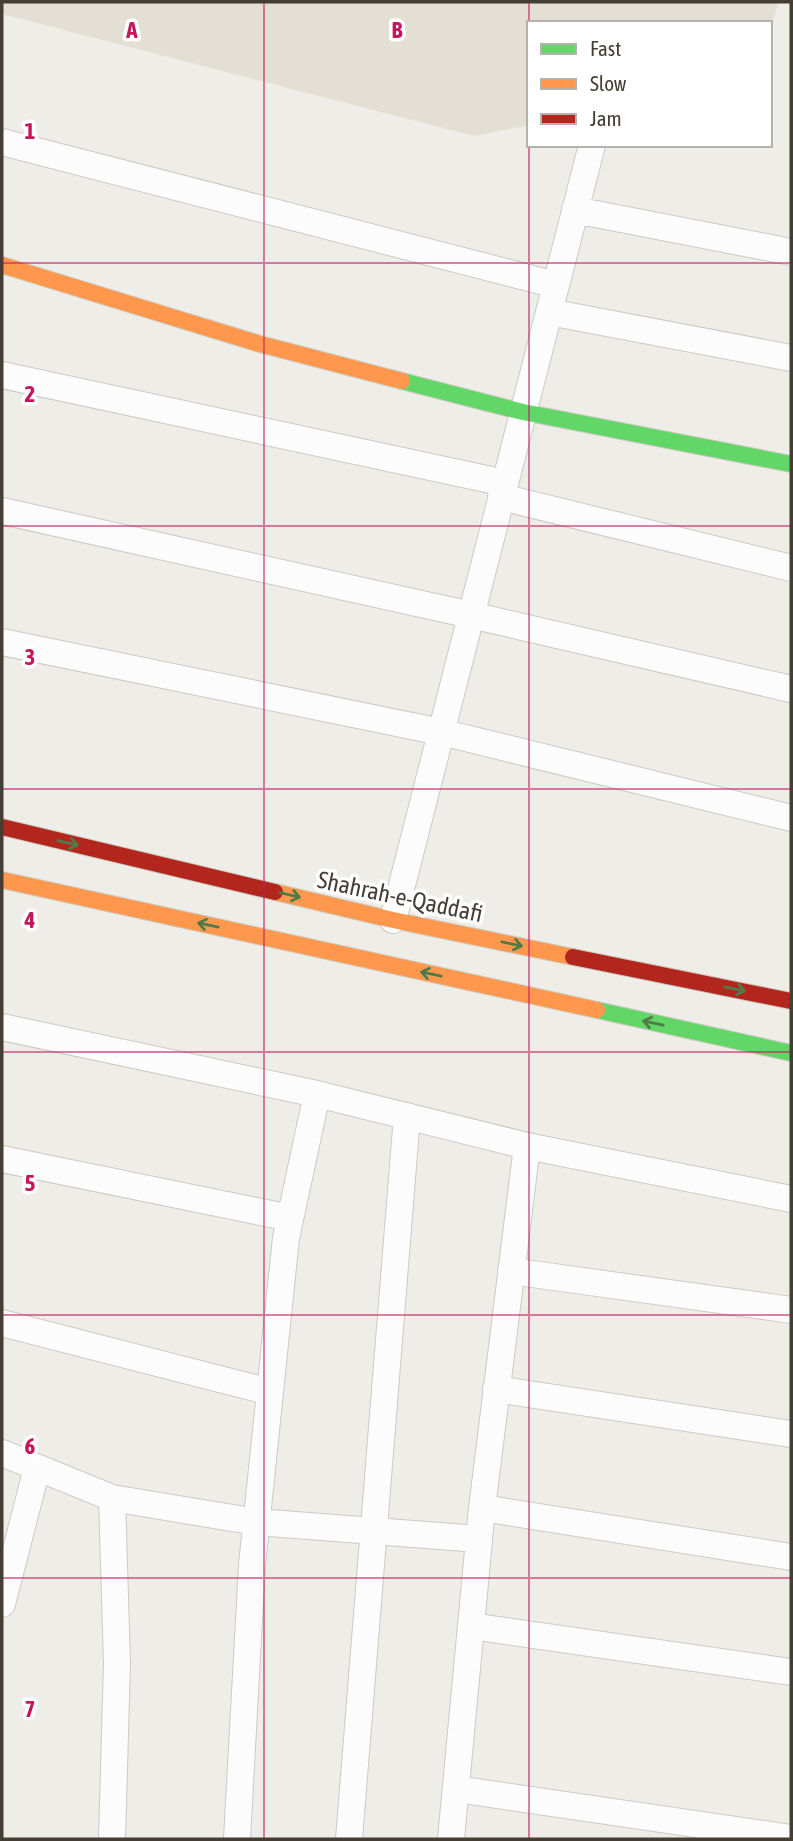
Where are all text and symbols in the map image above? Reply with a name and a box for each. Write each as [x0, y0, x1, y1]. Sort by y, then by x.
text: A [125, 17, 138, 43]
text: B [392, 17, 403, 43]
legend [527, 21, 772, 147]
text: Fast [590, 36, 621, 60]
text: Slow [590, 71, 627, 95]
text: Jam [590, 106, 622, 130]
text: 1 [25, 118, 36, 144]
text: 2 [25, 381, 35, 407]
text: 3 [25, 644, 35, 670]
one-way arrow [56, 836, 79, 850]
street label: Shahrah-e-Qaddafi [315, 866, 485, 927]
one-way arrow [278, 889, 300, 902]
text: 4 [24, 907, 36, 933]
one-way arrow [197, 918, 220, 931]
one-way arrow [500, 938, 523, 951]
one-way arrow [420, 967, 443, 980]
one-way arrow [723, 983, 746, 997]
one-way arrow [642, 1016, 665, 1029]
text: 5 [25, 1170, 36, 1196]
text: 6 [25, 1433, 36, 1459]
text: 7 [25, 1696, 35, 1722]

